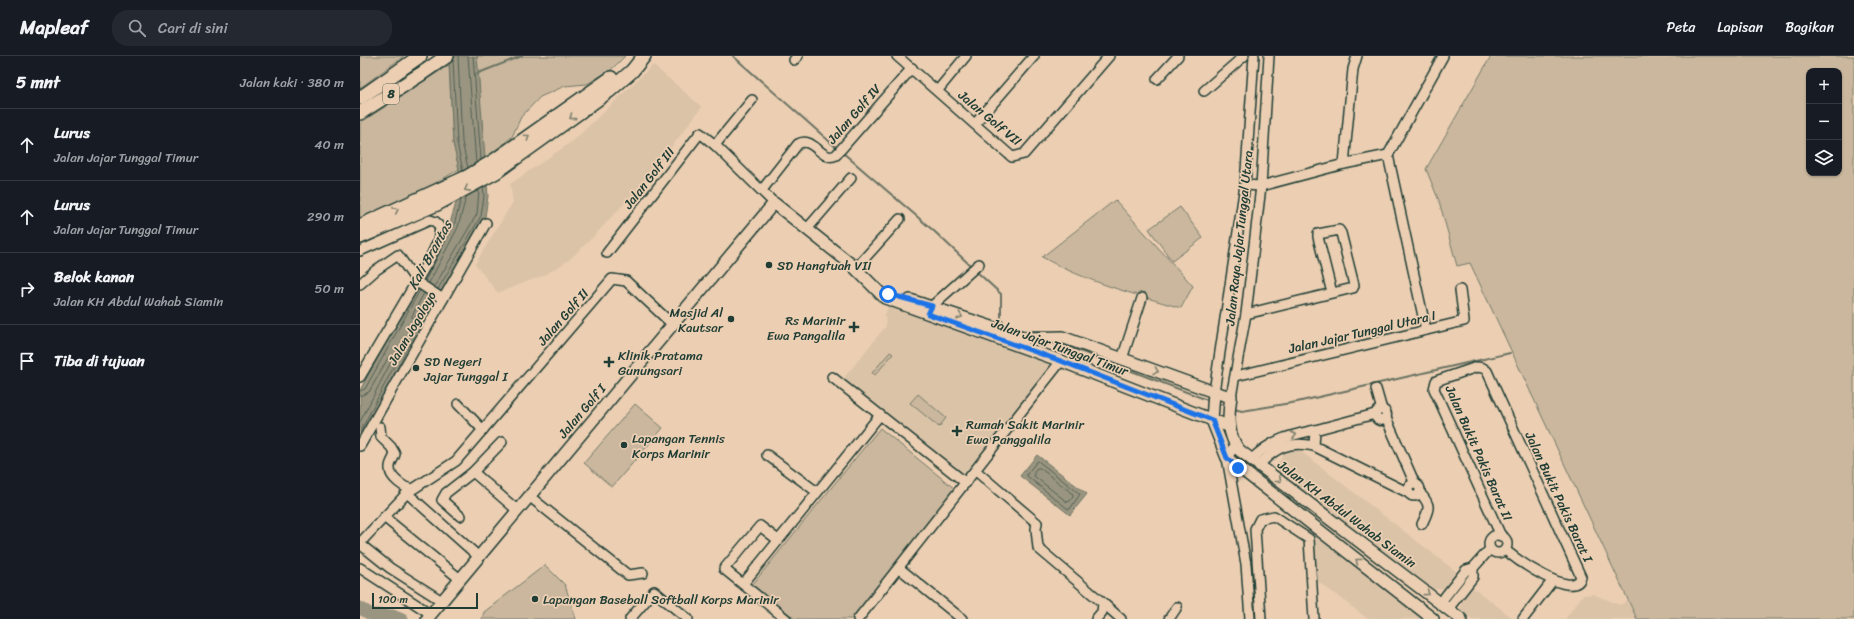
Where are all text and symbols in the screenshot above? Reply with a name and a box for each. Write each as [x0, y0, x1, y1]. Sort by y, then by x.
search box [112, 10, 392, 46]
text: Mapleaf [20, 11, 88, 44]
text: Cari di sini [158, 15, 228, 41]
text: Peta [1666, 15, 1695, 40]
text: Lapisan [1717, 15, 1763, 40]
text: Bagikan [1785, 15, 1834, 40]
icon: search [126, 17, 148, 39]
text: 5 mnt [16, 67, 60, 97]
map controls [1806, 68, 1842, 176]
button: + [1806, 68, 1842, 104]
text: Jalan kaki · 380 m [240, 71, 344, 94]
street label: Jalan Golf IV [821, 78, 888, 150]
road number: 8 [383, 84, 399, 104]
street label: Jalan Golf VII [952, 84, 1027, 152]
button: − [1806, 104, 1842, 140]
one-way arrow [569, 113, 576, 120]
text: Lurus [54, 120, 90, 146]
text: 40 m [314, 133, 344, 156]
icon: ahead [16, 134, 38, 156]
one-way arrow [523, 134, 530, 142]
button: layers [1806, 140, 1842, 176]
street label: Jalan Golf III [617, 142, 681, 215]
text: Jalan Jajar Tunggal Timur [54, 146, 198, 169]
street label: Jalan Raya Jajar Tunggal Utara [1218, 149, 1260, 328]
one-way arrow [464, 184, 471, 191]
text: Lurus [54, 192, 90, 218]
text: 290 m [307, 205, 344, 228]
icon: ahead [16, 206, 38, 228]
one-way arrow [391, 207, 399, 215]
water label: Kali Brantas [401, 214, 460, 294]
text: Jalan Jajar Tunggal Timur [54, 218, 198, 241]
place label: SD Hangtuah VII [777, 254, 871, 277]
marker: SD Hangtuah VII [764, 260, 774, 270]
text: Belok kanan [54, 264, 134, 290]
text: 50 m [314, 277, 344, 300]
icon: right [16, 278, 38, 300]
street label: Jalan Golf II [531, 283, 595, 352]
route start [879, 285, 897, 303]
street label: Jalan Jogoloyo [381, 286, 443, 370]
text: Jalan KH Abdul Wahab Siamin [54, 290, 223, 313]
place label: Masjid Al Kautsar [670, 301, 724, 339]
street label: Jalan Jajar Tunggal Utara I [1285, 304, 1438, 360]
place label: Rs Marinir Ewa Pangalila [767, 309, 846, 347]
one-way arrow [956, 311, 963, 319]
street label: Jalan Jajar Tunggal Timur [987, 311, 1132, 383]
marker: Masjid Al Kautsar [726, 314, 736, 324]
marker: Rs Marinir Ewa Pangalila [848, 321, 860, 333]
place label: Klinik Pratama Gunungsari [618, 344, 703, 382]
text: Tiba di tujuan [54, 348, 145, 374]
icon: arrive [16, 350, 38, 372]
place label: SD Negeri Jajar Tunggal I [423, 350, 509, 388]
marker: Klinik Pratama Gunungsari [603, 356, 615, 368]
marker: SD Negeri Jajar Tunggal I [411, 363, 421, 373]
one-way arrow [1153, 367, 1160, 375]
street label: Jalan Golf I [551, 378, 612, 444]
street label: Jalan Bukit Pakis Barat II [1438, 381, 1519, 524]
place label: Rumah Sakit Marinir Ewa Panggalila [966, 413, 1084, 451]
marker: Rumah Sakit Marinir Ewa Panggalila [951, 425, 963, 437]
place label: Lapangan Tennis Korps Marinir [632, 427, 726, 465]
street label: Jalan Bukit Pakis Barat I [1518, 427, 1600, 567]
one-way arrow [1291, 431, 1297, 439]
marker: Lapangan Tennis Korps Marinir [619, 440, 629, 450]
street label: Jalan KH Abdul Wahab Siamin [1272, 453, 1422, 574]
route end [1229, 459, 1247, 477]
one-way arrow [1275, 475, 1282, 482]
one-way arrow [1356, 559, 1363, 566]
place label: Lapangan Baseball Softball Korps Marinir [543, 588, 779, 611]
one-way arrow [1423, 588, 1430, 595]
text: 100 m [378, 590, 408, 609]
scale bar [372, 591, 478, 610]
marker: Lapangan Baseball Softball Korps Marinir [530, 594, 540, 604]

